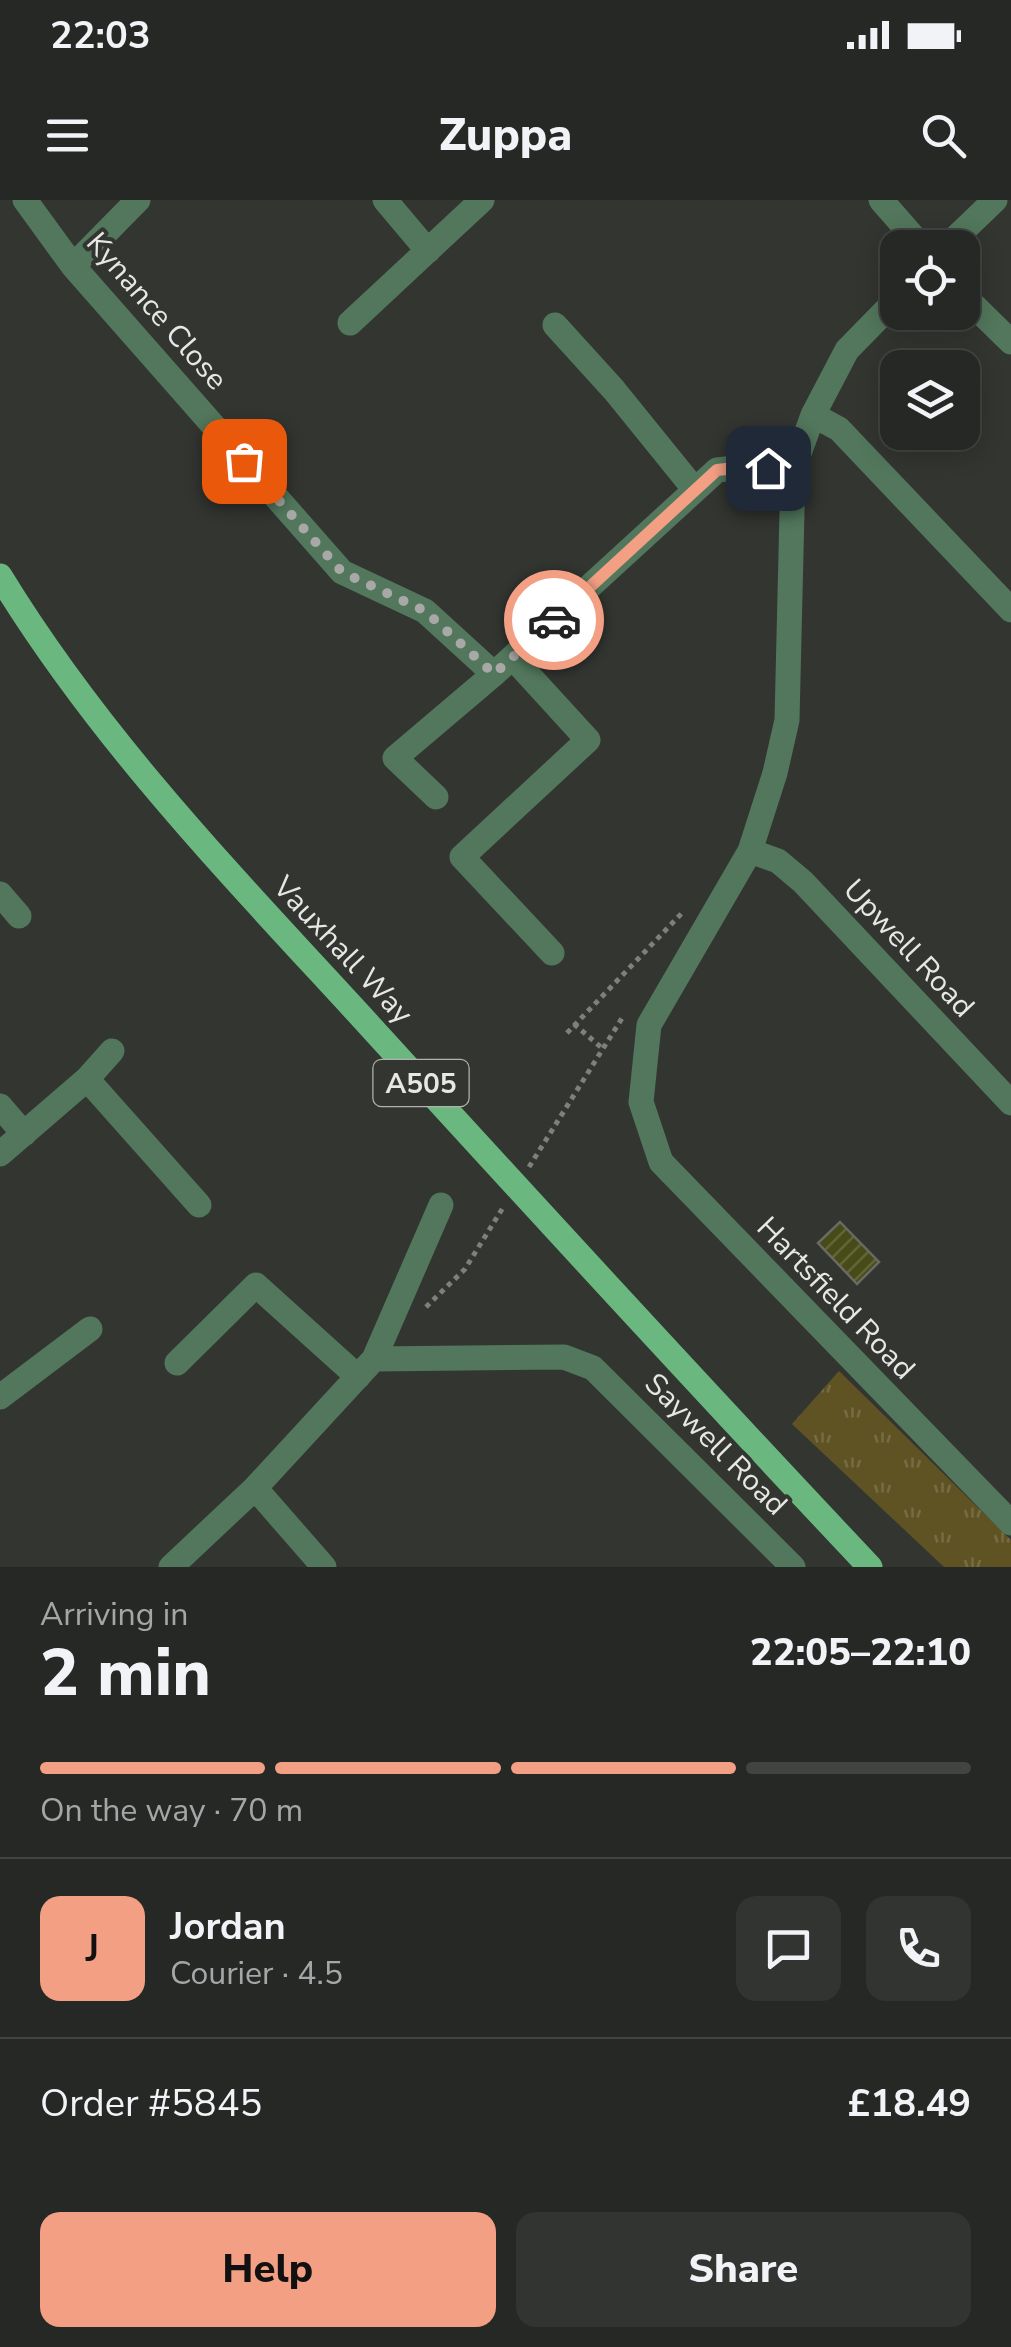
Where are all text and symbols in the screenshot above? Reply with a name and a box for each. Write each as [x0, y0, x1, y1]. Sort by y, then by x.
text: 22:03 [50, 10, 151, 61]
text: Zuppa [439, 105, 572, 166]
icon: menu [40, 108, 95, 163]
icon: search [916, 108, 971, 163]
street label: Kynance Close [77, 224, 237, 399]
map controls [880, 230, 980, 450]
button: locate [880, 230, 980, 330]
button: layers [880, 350, 980, 450]
pin [202, 419, 287, 504]
pin [726, 426, 811, 511]
icon: bag [217, 434, 272, 489]
icon: home [741, 441, 796, 496]
courier [504, 570, 604, 670]
icon: car [527, 593, 582, 648]
street label: Vauxhall Way [263, 867, 422, 1034]
street label: Upwell Road [834, 870, 983, 1026]
road number: A505 [374, 1060, 468, 1106]
street label: Hartsfield Road [747, 1208, 924, 1389]
street label: Saywell Road [635, 1364, 796, 1525]
text: Arriving in [40, 1593, 188, 1636]
text: 22:05–22:10 [750, 1627, 971, 1678]
text: 2 min [40, 1629, 211, 1718]
text: On the way · 70 m [40, 1789, 303, 1832]
button: chat [736, 1896, 841, 2001]
button: phone [866, 1896, 971, 2001]
text: Jordan [170, 1901, 286, 1952]
text: J [86, 1923, 99, 1974]
text: Courier · 4.5 [170, 1952, 343, 1995]
text: Order #5845 [40, 2078, 262, 2129]
text: £18.49 [848, 2078, 971, 2129]
button: Help [40, 2212, 496, 2327]
button: Share [516, 2212, 971, 2327]

